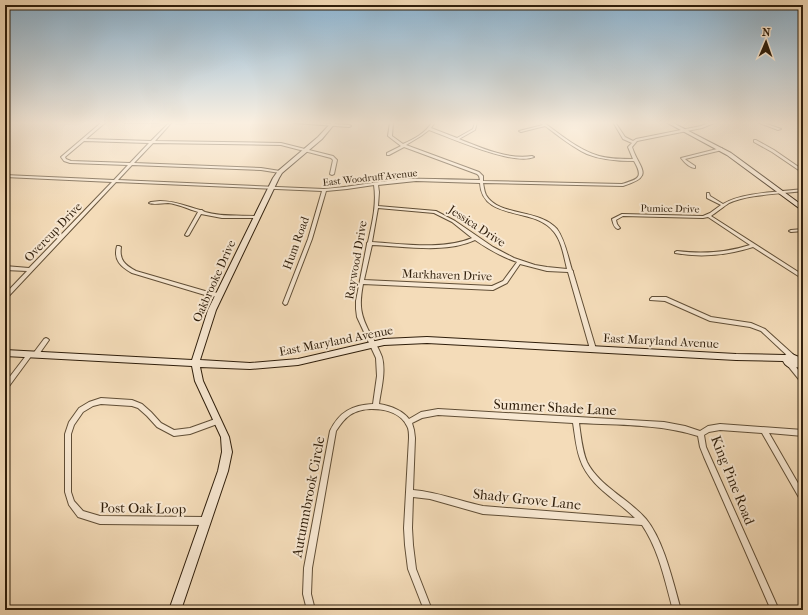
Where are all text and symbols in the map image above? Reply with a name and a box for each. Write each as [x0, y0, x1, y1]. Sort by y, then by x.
north arrow [746, 22, 786, 62]
text: N [762, 26, 771, 39]
street label: East Woodruff Avenue [322, 167, 418, 189]
street label: Overcup Drive [21, 199, 85, 264]
street label: Jessica Drive [445, 202, 508, 250]
street label: Pumice Drive [640, 202, 700, 216]
street label: Hum Road [280, 214, 312, 271]
street label: Raywood Drive [342, 219, 370, 301]
street label: Oakbrooke Drive [190, 238, 238, 324]
street label: Markhaven Drive [402, 266, 492, 284]
street label: East Maryland Avenue [278, 323, 394, 359]
street label: East Maryland Avenue [603, 331, 719, 351]
street label: Summer Shade Lane [493, 396, 617, 419]
street label: King Pine Road [707, 433, 758, 528]
street label: Autumnbrook Circle [288, 435, 329, 560]
street label: Shady Grove Lane [472, 485, 582, 514]
street label: Post Oak Loop [100, 499, 187, 518]

